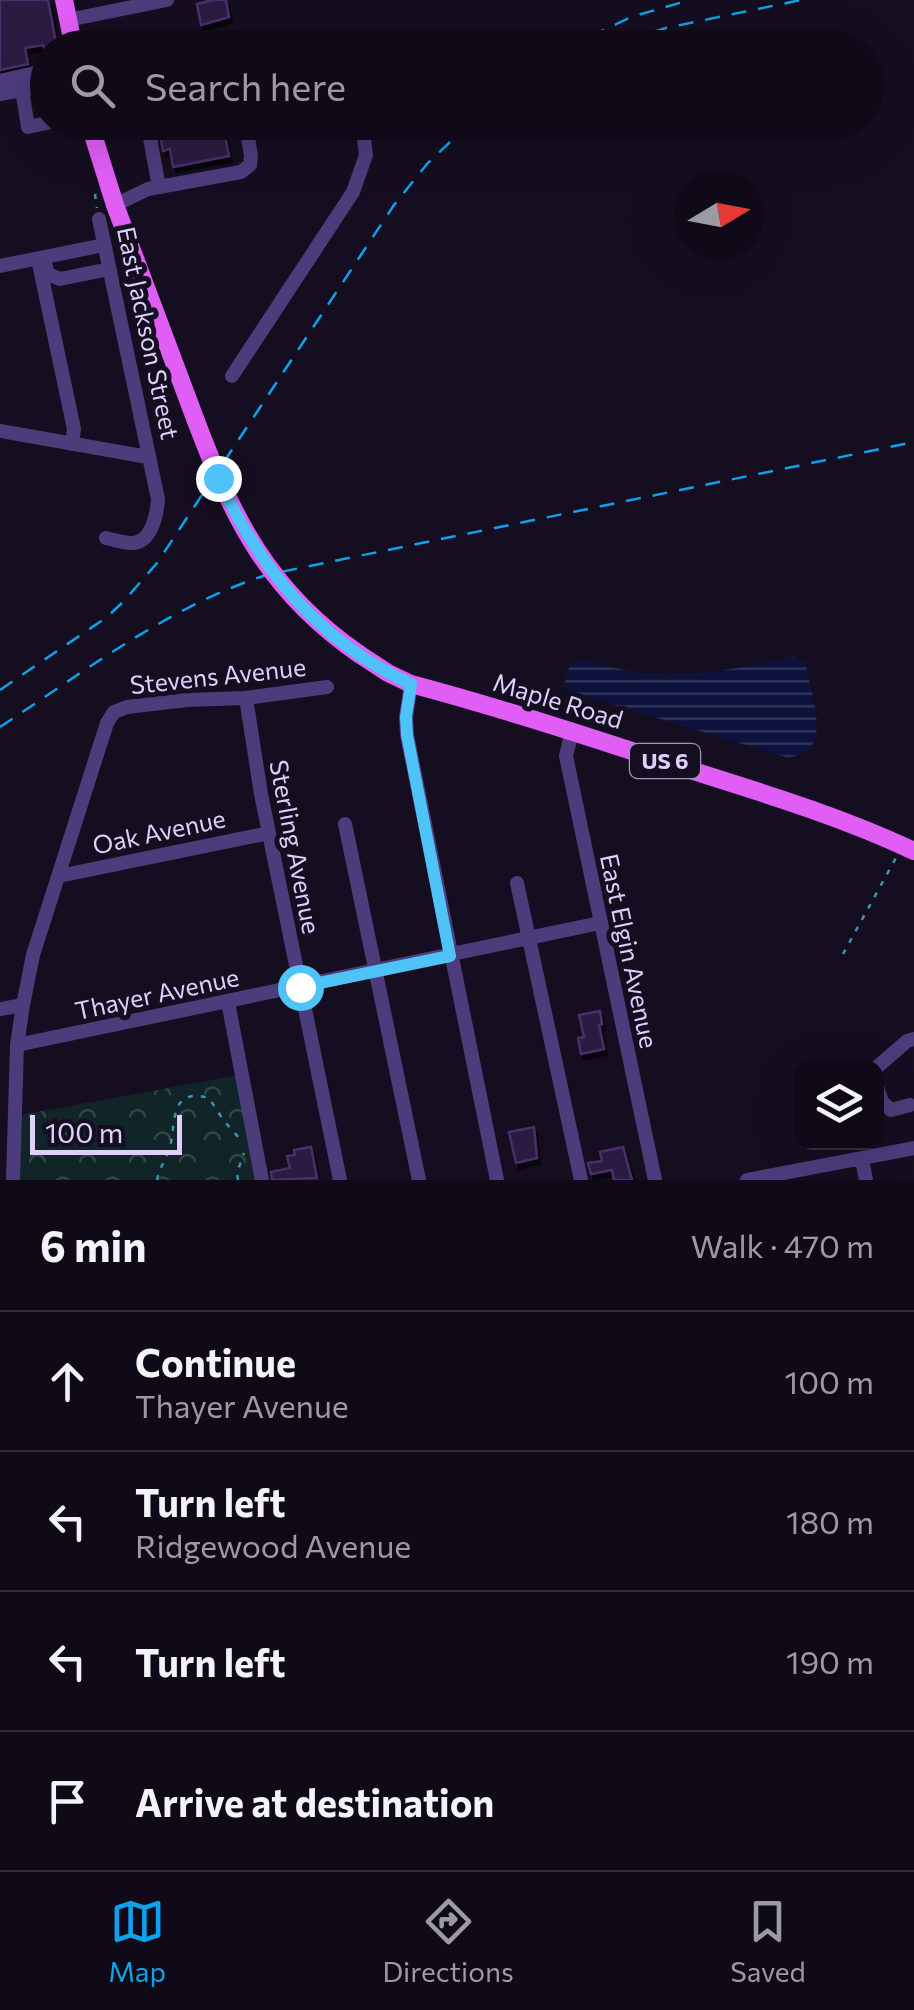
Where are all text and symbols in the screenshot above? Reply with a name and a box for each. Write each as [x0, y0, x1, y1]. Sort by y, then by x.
search box [30, 30, 884, 140]
icon: search [65, 58, 120, 113]
text: Search here [145, 62, 346, 109]
north arrow [674, 170, 764, 260]
street label: East Jackson Street [112, 224, 186, 442]
route end [196, 456, 242, 502]
street label: Stevens Avenue [128, 651, 307, 699]
street label: Maple Road [490, 666, 627, 734]
road number: US 6 [630, 744, 700, 778]
street label: Sterling Avenue [264, 757, 328, 936]
street label: Oak Avenue [90, 802, 228, 860]
street label: East Elgin Avenue [595, 851, 665, 1051]
street label: Thayer Avenue [72, 961, 242, 1025]
route start [278, 965, 324, 1011]
map controls [794, 1060, 884, 1150]
button: layers [794, 1060, 884, 1150]
scale bar [30, 1110, 182, 1154]
text: 100 m [45, 1115, 123, 1149]
text: 6 min [40, 1219, 147, 1271]
text: Walk · 470 m [691, 1225, 874, 1265]
text: Continue [135, 1338, 296, 1385]
icon: ahead [40, 1354, 95, 1409]
text: 100 m [785, 1361, 874, 1401]
text: Thayer Avenue [135, 1385, 349, 1425]
text: Turn left [135, 1478, 286, 1525]
icon: left [40, 1494, 95, 1549]
text: 180 m [786, 1501, 874, 1541]
text: Ridgewood Avenue [135, 1525, 411, 1565]
icon: left [40, 1634, 95, 1689]
text: Turn left [135, 1638, 286, 1685]
text: 190 m [786, 1641, 874, 1681]
icon: arrive [40, 1774, 95, 1829]
text: Arrive at destination [135, 1778, 494, 1825]
tab: Map [108, 1894, 166, 1988]
tab: Directions [382, 1894, 514, 1988]
tab: Saved [730, 1894, 806, 1988]

